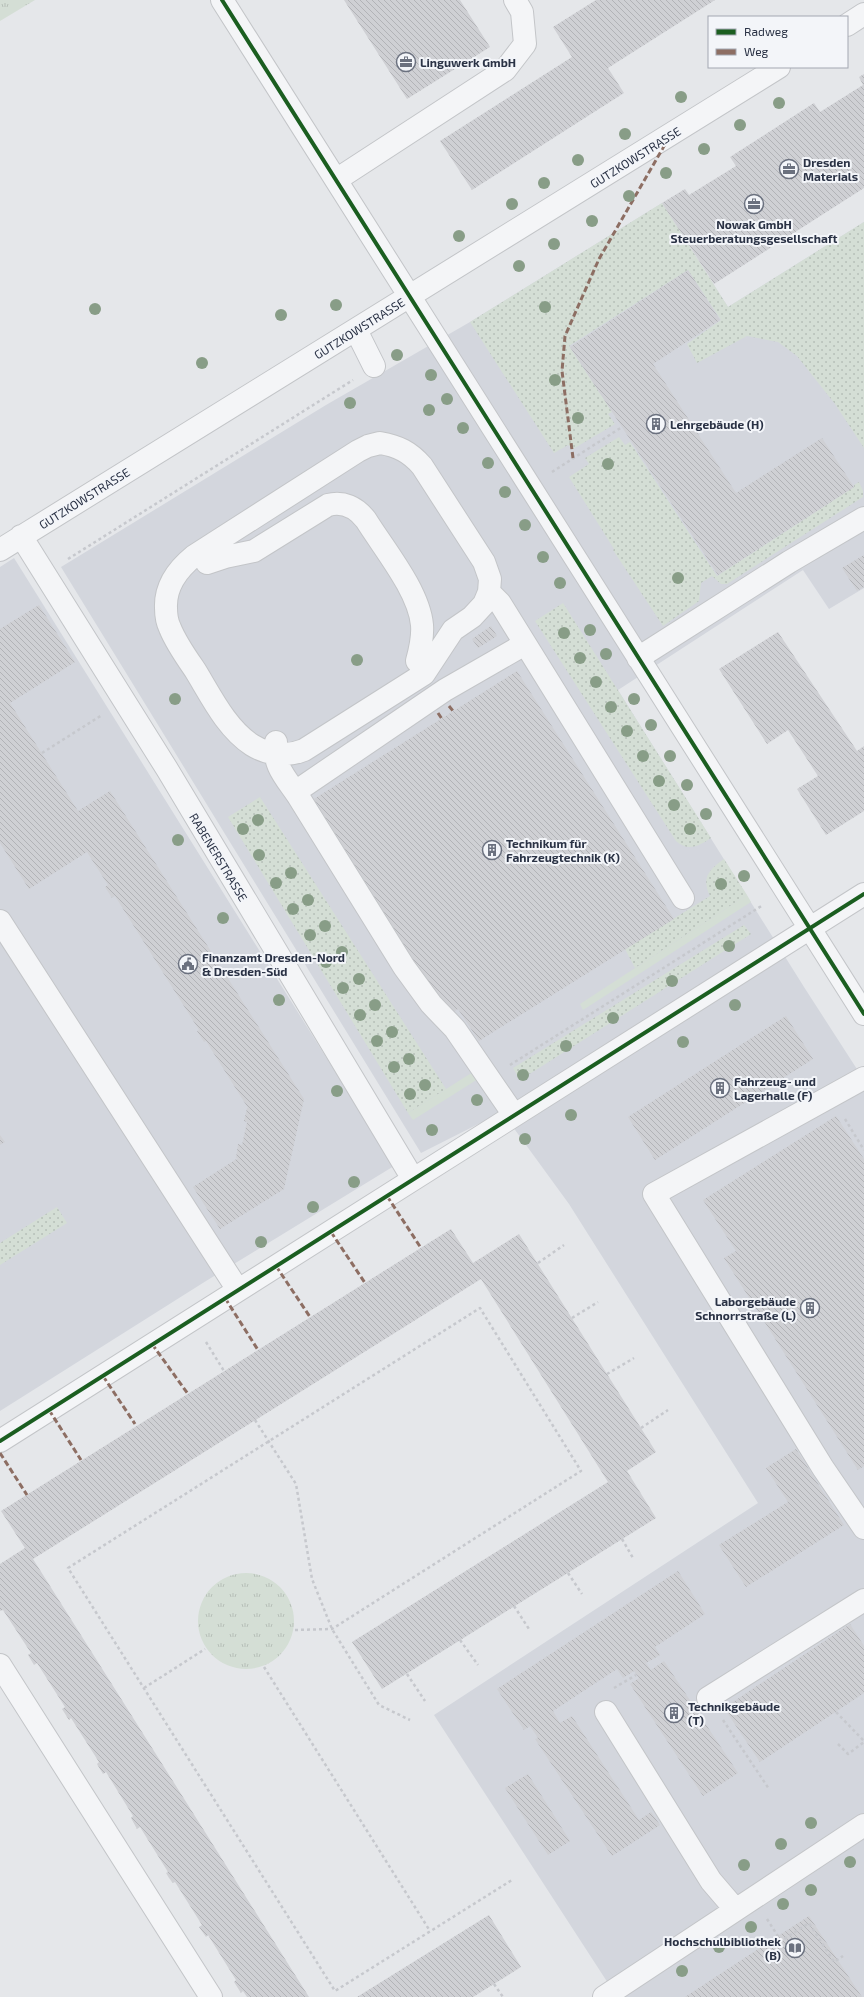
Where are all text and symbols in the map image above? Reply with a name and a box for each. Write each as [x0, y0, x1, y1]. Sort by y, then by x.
legend [708, 16, 848, 68]
text: Radweg [744, 24, 788, 38]
text: Weg [744, 44, 769, 58]
office icon: Linguwerk GmbH [395, 51, 417, 73]
place label: Linguwerk GmbH [420, 55, 516, 69]
street label: GUTZKOWSTRASSE [587, 123, 683, 191]
place label: Dresden Materials [803, 155, 858, 183]
office icon: Dresden Materials [778, 158, 800, 180]
office icon: Nowak GmbH Steuerberatungsgesellschaft [743, 193, 765, 215]
place label: Nowak GmbH Steuerberatungsgesellschaft [670, 217, 838, 245]
street label: GUTZKOWSTRASSE [311, 294, 407, 362]
building icon: Lehrgebäude (H) [645, 413, 667, 435]
place label: Lehrgebäude (H) [670, 417, 764, 431]
street label: GUTZKOWSTRASSE [36, 464, 132, 532]
street label: RABENERSTRASSE [187, 810, 251, 904]
place label: Technikum für Fahrzeugtechnik (K) [506, 836, 620, 864]
building icon: Technikum für Fahrzeugtechnik (K) [481, 839, 503, 861]
place label: Finanzamt Dresden-Nord & Dresden-Süd [202, 950, 345, 978]
public building icon: Finanzamt Dresden-Nord & Dresden-Süd [177, 953, 199, 975]
place label: Fahrzeug- und Lagerhalle (F) [734, 1074, 816, 1102]
building icon: Fahrzeug- und Lagerhalle (F) [709, 1077, 731, 1099]
place label: Laborgebäude Schnorrstraße (L) [695, 1294, 796, 1322]
building icon: Laborgebäude Schnorrstraße (L) [799, 1297, 821, 1319]
place label: Technikgebäude (T) [688, 1699, 780, 1727]
building icon: Technikgebäude (T) [663, 1702, 685, 1724]
place label: Hochschulbibliothek (B) [664, 1934, 781, 1962]
library icon: Hochschulbibliothek (B) [784, 1937, 806, 1959]

